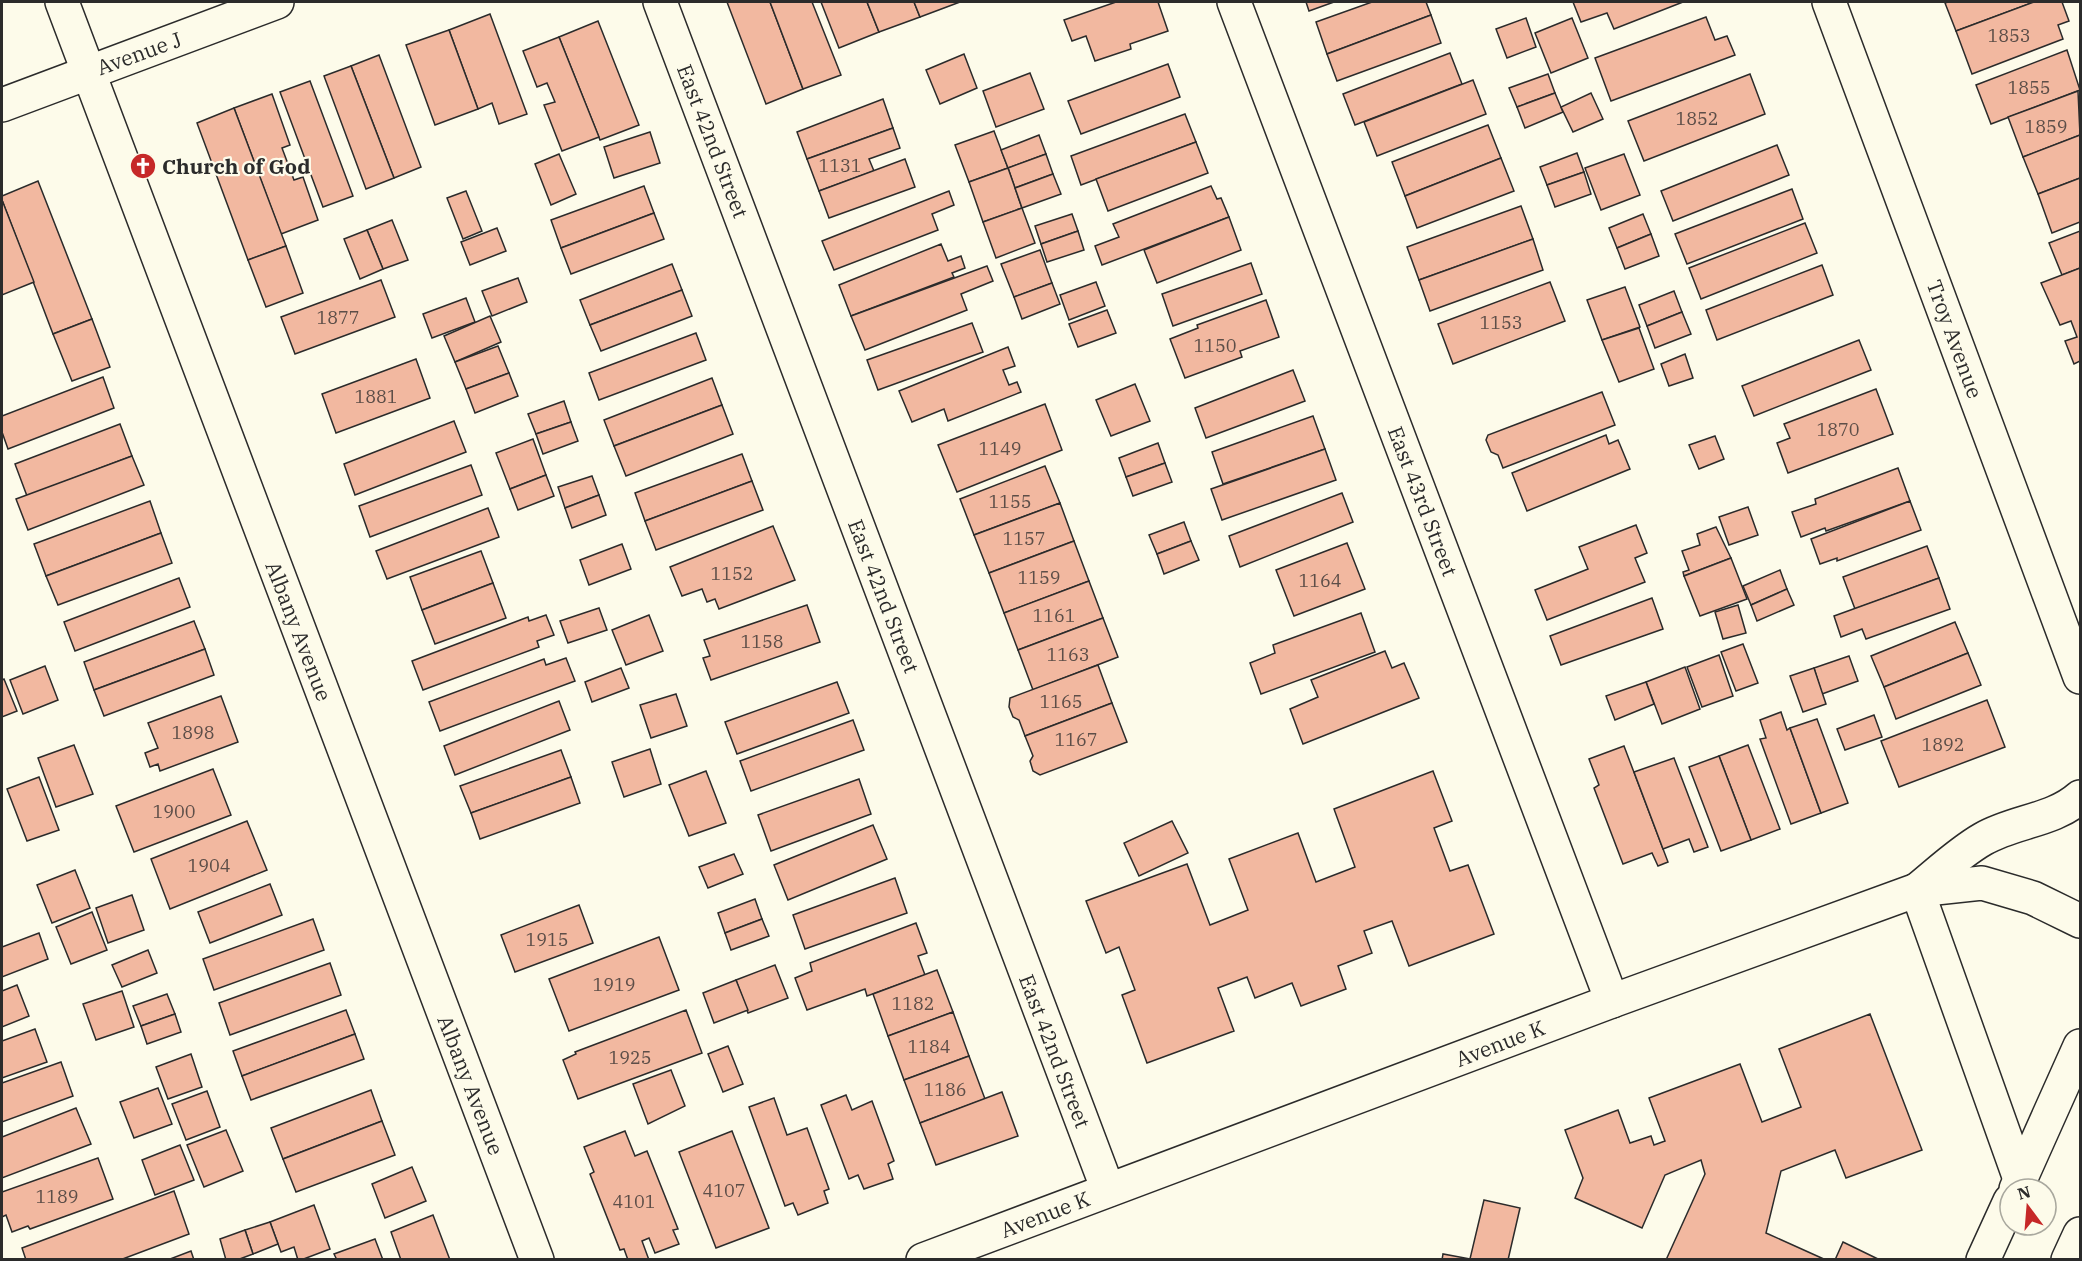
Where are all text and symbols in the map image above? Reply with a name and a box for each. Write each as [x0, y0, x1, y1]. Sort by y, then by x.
house number: 1853 [1987, 24, 2031, 47]
street label: Avenue J [93, 25, 185, 81]
street label: East 42nd Street [671, 60, 755, 222]
house number: 1855 [2007, 76, 2051, 99]
house number: 1852 [1675, 107, 1719, 130]
house number: 1859 [2024, 115, 2068, 138]
church icon: Church of God [128, 151, 158, 181]
place label: Church of God [162, 152, 311, 180]
house number: 1131 [818, 154, 862, 177]
street label: Troy Avenue [1921, 276, 1989, 402]
house number: 1877 [316, 306, 360, 329]
house number: 1153 [1479, 311, 1523, 334]
house number: 1150 [1193, 334, 1237, 357]
house number: 1881 [354, 385, 398, 408]
house number: 1870 [1816, 418, 1860, 441]
street label: East 43rd Street [1382, 422, 1464, 580]
house number: 1149 [978, 437, 1022, 460]
house number: 1155 [988, 490, 1032, 513]
street label: East 42nd Street [842, 515, 926, 677]
house number: 1157 [1002, 527, 1046, 550]
street label: Albany Avenue [259, 557, 339, 705]
house number: 1152 [710, 562, 754, 585]
house number: 1159 [1017, 566, 1061, 589]
house number: 1164 [1298, 569, 1342, 592]
house number: 1161 [1032, 604, 1076, 627]
house number: 1158 [740, 630, 784, 653]
house number: 1163 [1046, 643, 1090, 666]
house number: 1165 [1039, 690, 1083, 713]
house number: 1898 [171, 721, 215, 744]
house number: 1167 [1054, 728, 1098, 751]
house number: 1892 [1921, 733, 1965, 756]
house number: 1900 [152, 800, 196, 823]
house number: 1904 [187, 854, 231, 877]
house number: 1915 [525, 928, 569, 951]
street label: East 42nd Street [1013, 970, 1097, 1132]
house number: 1919 [592, 973, 636, 996]
house number: 1182 [891, 992, 935, 1015]
street label: Albany Avenue [431, 1011, 511, 1159]
street label: Avenue K [1451, 1013, 1549, 1073]
house number: 1184 [907, 1035, 951, 1058]
house number: 1925 [608, 1046, 652, 1069]
house number: 1186 [923, 1078, 967, 1101]
north arrow [1998, 1177, 2058, 1237]
house number: 4107 [702, 1179, 746, 1202]
text: N [2015, 1181, 2033, 1204]
street label: Avenue K [996, 1184, 1094, 1244]
house number: 1189 [35, 1185, 79, 1208]
house number: 4101 [612, 1190, 656, 1213]

